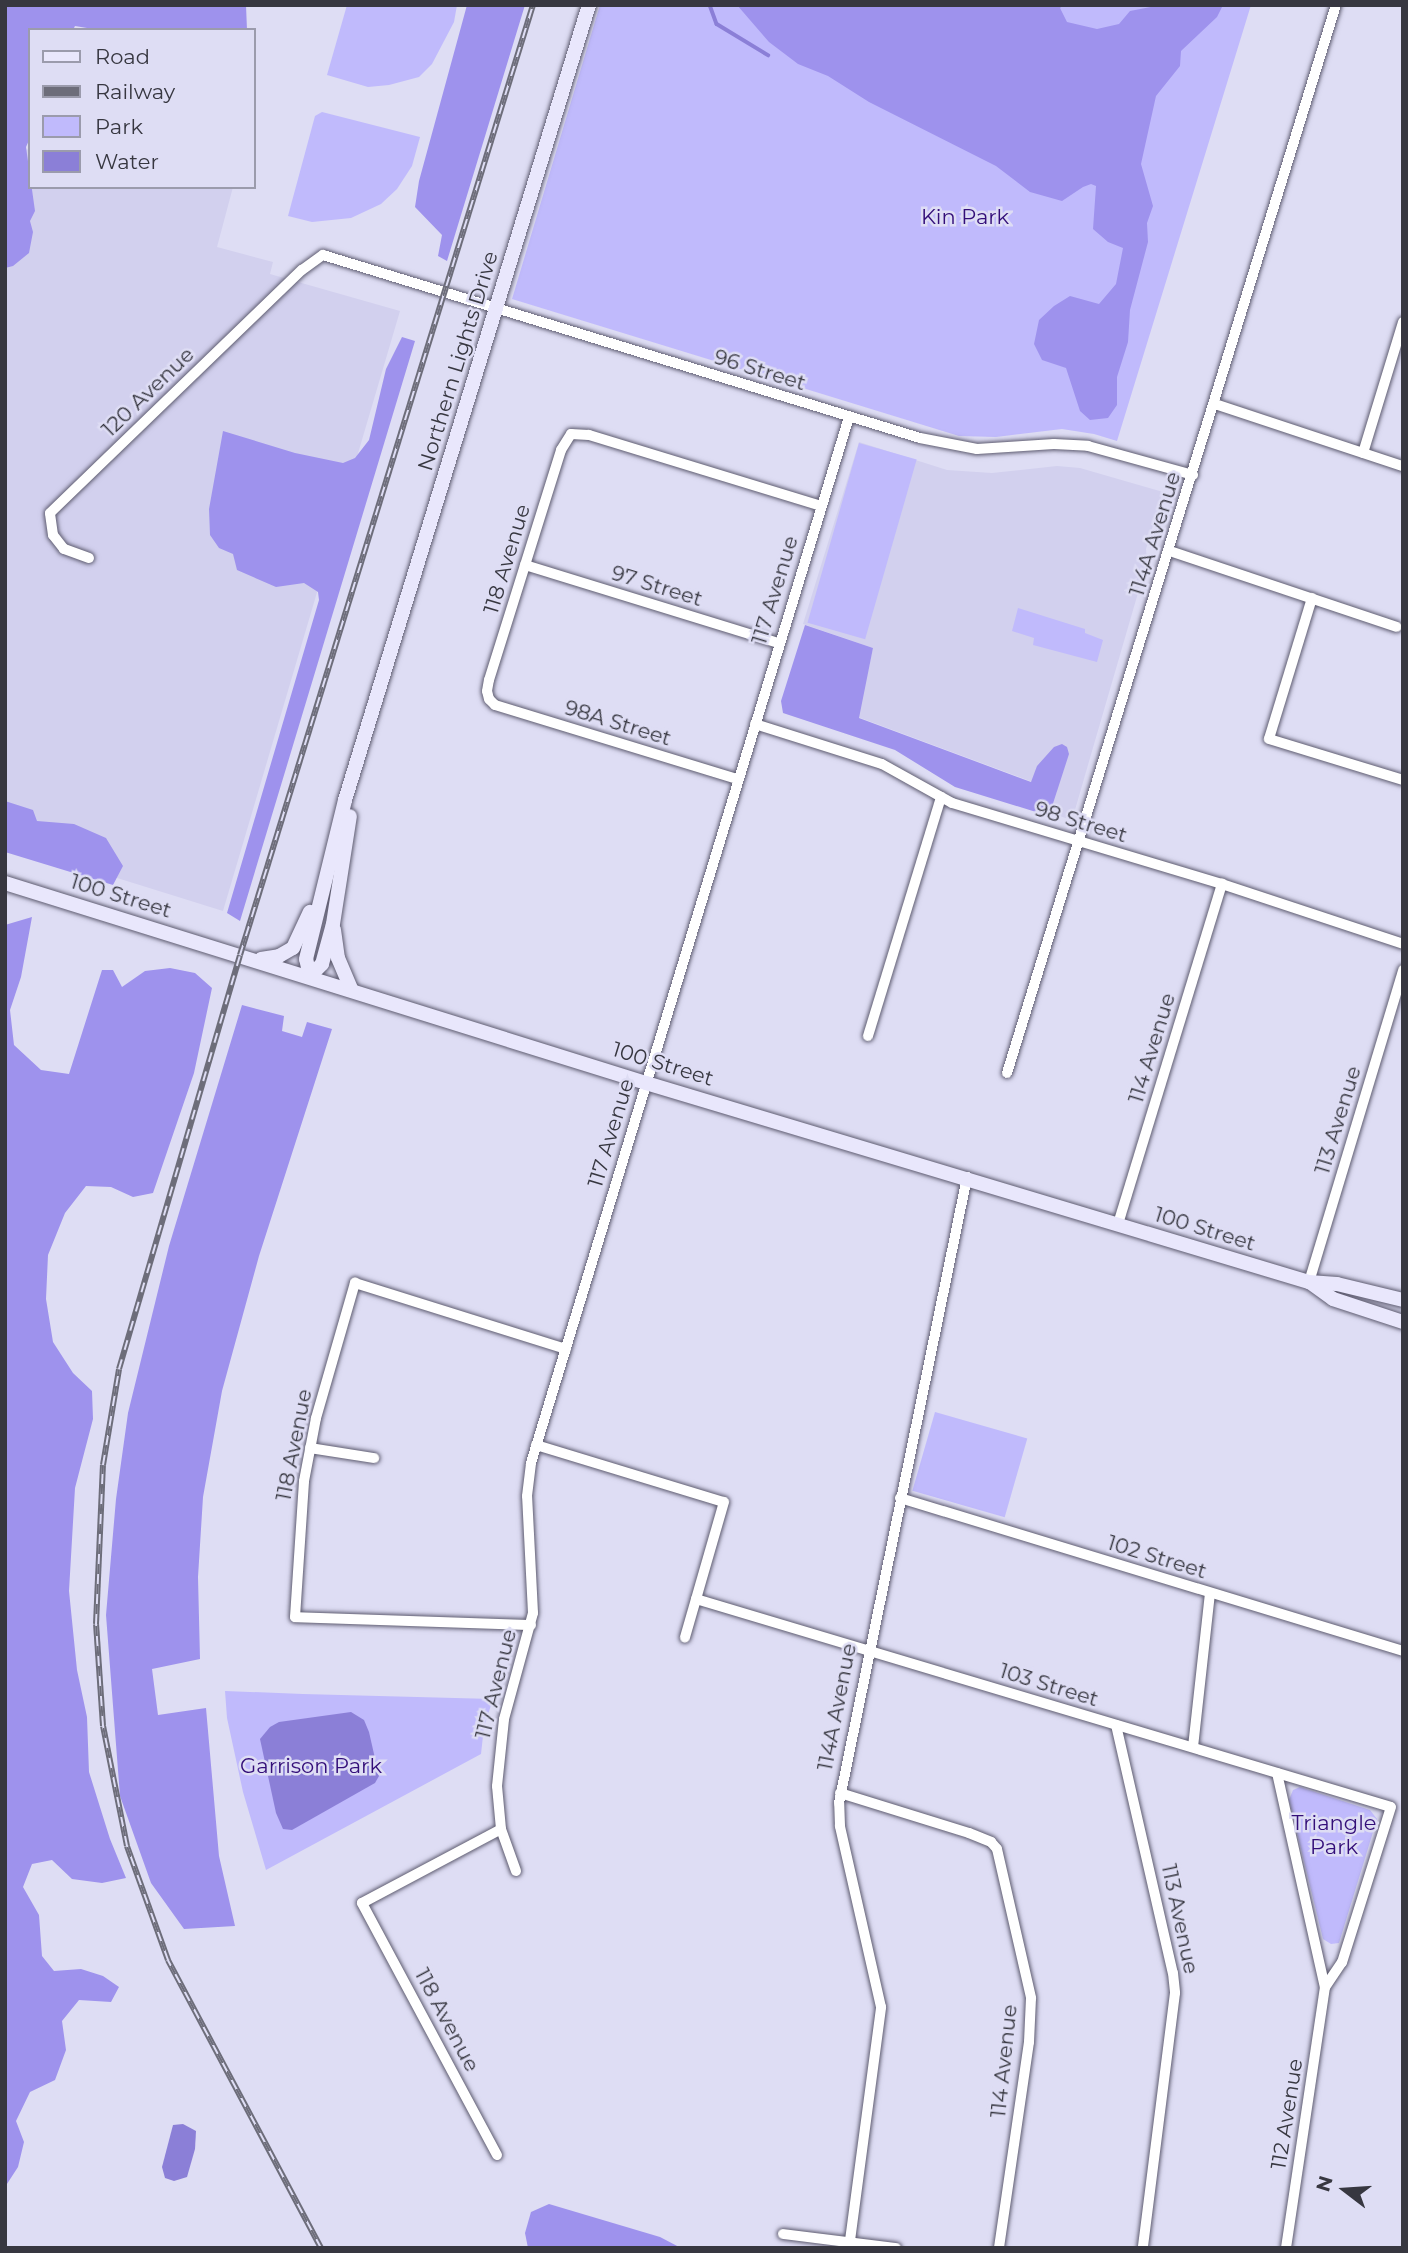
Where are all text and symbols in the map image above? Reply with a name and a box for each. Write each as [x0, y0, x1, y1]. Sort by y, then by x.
legend [28, 28, 256, 189]
text: Road [95, 44, 150, 69]
text: Railway [95, 79, 175, 104]
text: Park [95, 114, 143, 139]
text: Water [95, 149, 159, 174]
park label: Kin Park [921, 204, 1009, 230]
street label: Northern Lights Drive [413, 248, 503, 474]
street label: 120 Avenue [97, 342, 199, 442]
street label: 96 Street [711, 344, 809, 396]
street label: 114A Avenue [1124, 469, 1186, 599]
street label: 118 Avenue [478, 501, 536, 617]
street label: 117 Avenue [747, 533, 803, 647]
street label: 97 Street [608, 560, 706, 612]
street label: 98A Street [562, 695, 674, 751]
street label: 98 Street [1032, 796, 1130, 848]
street label: 100 Street [67, 869, 175, 923]
street label: 114 Avenue [1123, 990, 1181, 1106]
street label: 100 Street [609, 1037, 717, 1091]
street label: 113 Avenue [1310, 1063, 1366, 1177]
street label: 117 Avenue [583, 1076, 639, 1190]
street label: 100 Street [1151, 1202, 1259, 1256]
street label: 118 Avenue [271, 1387, 317, 1503]
street label: 102 Street [1104, 1530, 1210, 1584]
street label: 117 Avenue [470, 1626, 522, 1742]
street label: 114A Avenue [812, 1641, 862, 1773]
street label: 103 Street [996, 1658, 1102, 1712]
park label: Garrison Park [240, 1753, 382, 1779]
park label: Triangle Park [1292, 1810, 1376, 1860]
street label: 113 Avenue [1156, 1862, 1204, 1976]
street label: 118 Avenue [409, 1964, 485, 2076]
street label: 114 Avenue [986, 2003, 1022, 2119]
street label: 112 Avenue [1266, 2057, 1308, 2171]
north arrow [1310, 2155, 1380, 2225]
text: N [1311, 2173, 1338, 2194]

